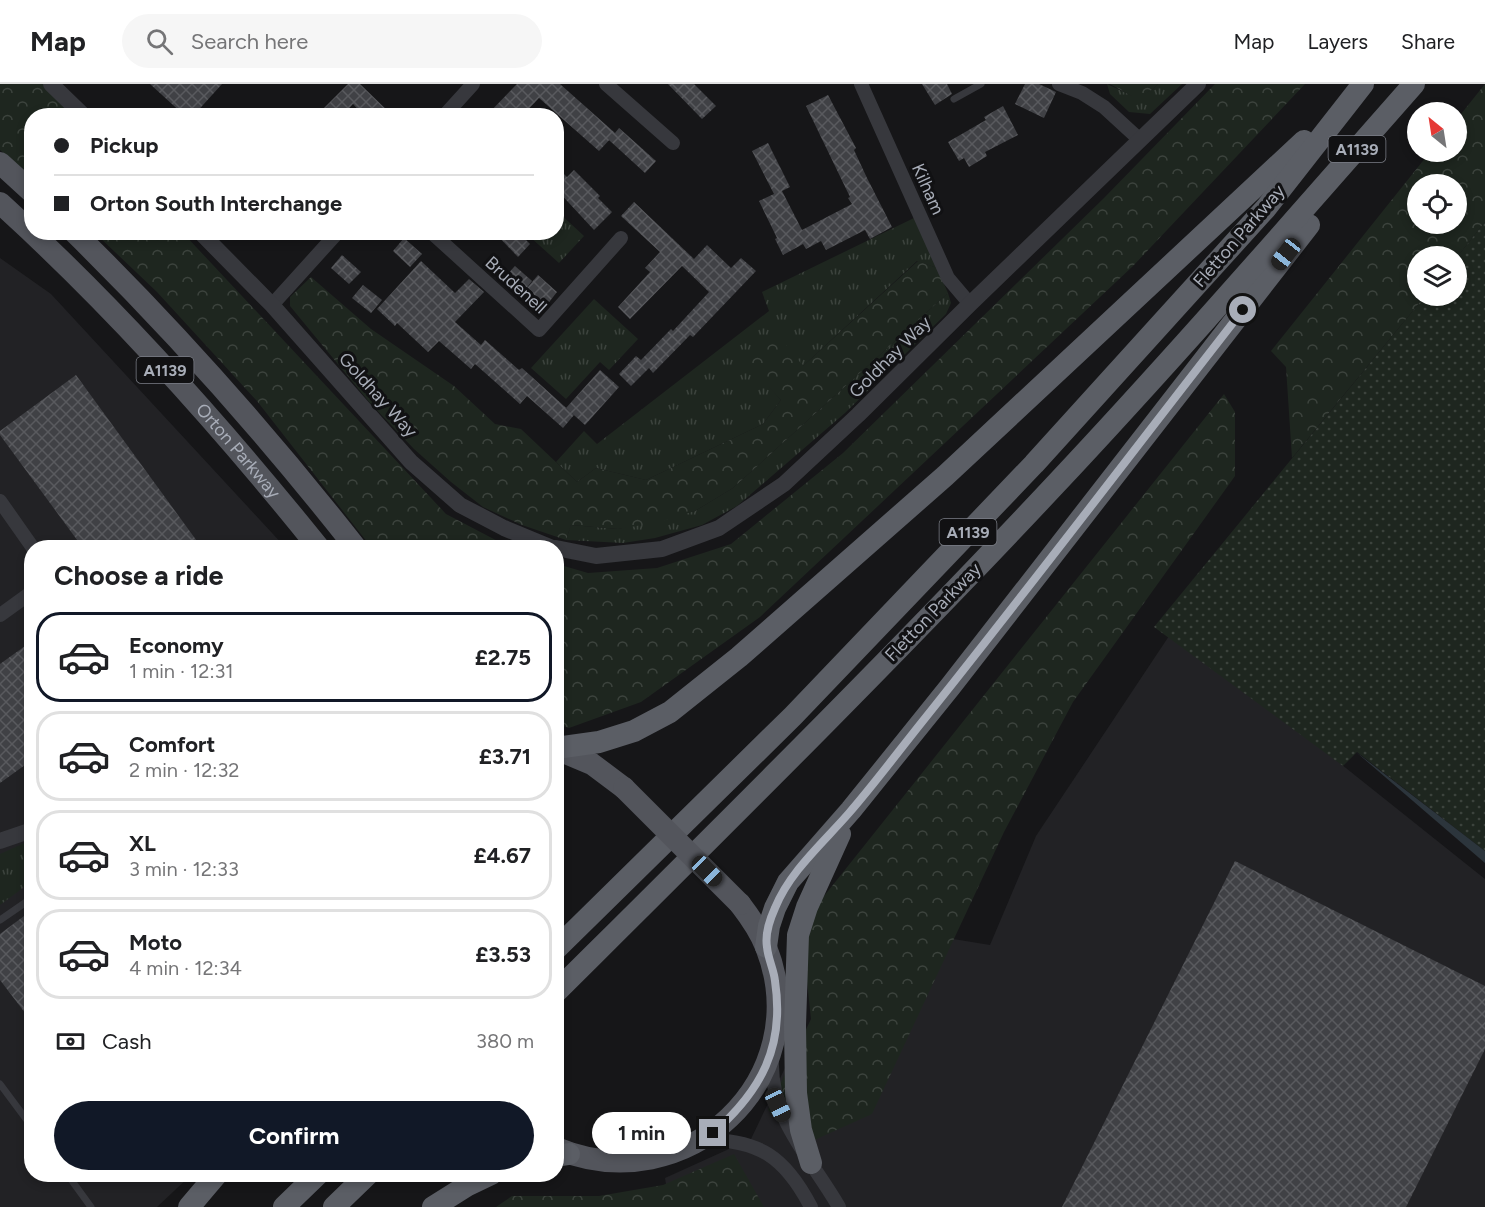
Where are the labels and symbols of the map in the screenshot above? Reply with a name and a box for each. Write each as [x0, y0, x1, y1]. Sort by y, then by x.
north arrow [1407, 102, 1467, 162]
road number: A1139 [1328, 136, 1386, 162]
street label: Kilham [907, 160, 949, 218]
street label: Fletton Parkway [1188, 180, 1290, 292]
car [1268, 234, 1304, 274]
street label: Brudenell [481, 252, 551, 318]
route start [1229, 296, 1256, 323]
street label: Goldhay Way [844, 311, 936, 403]
street label: Goldhay Way [334, 348, 422, 442]
road number: A1139 [136, 357, 194, 383]
street label: Orton Parkway [191, 399, 285, 503]
road number: A1139 [940, 519, 996, 545]
street label: Fletton Parkway [880, 558, 986, 666]
car [688, 852, 726, 890]
car [762, 1085, 794, 1125]
callout: 1 min [593, 1112, 692, 1154]
route end [699, 1119, 726, 1146]

